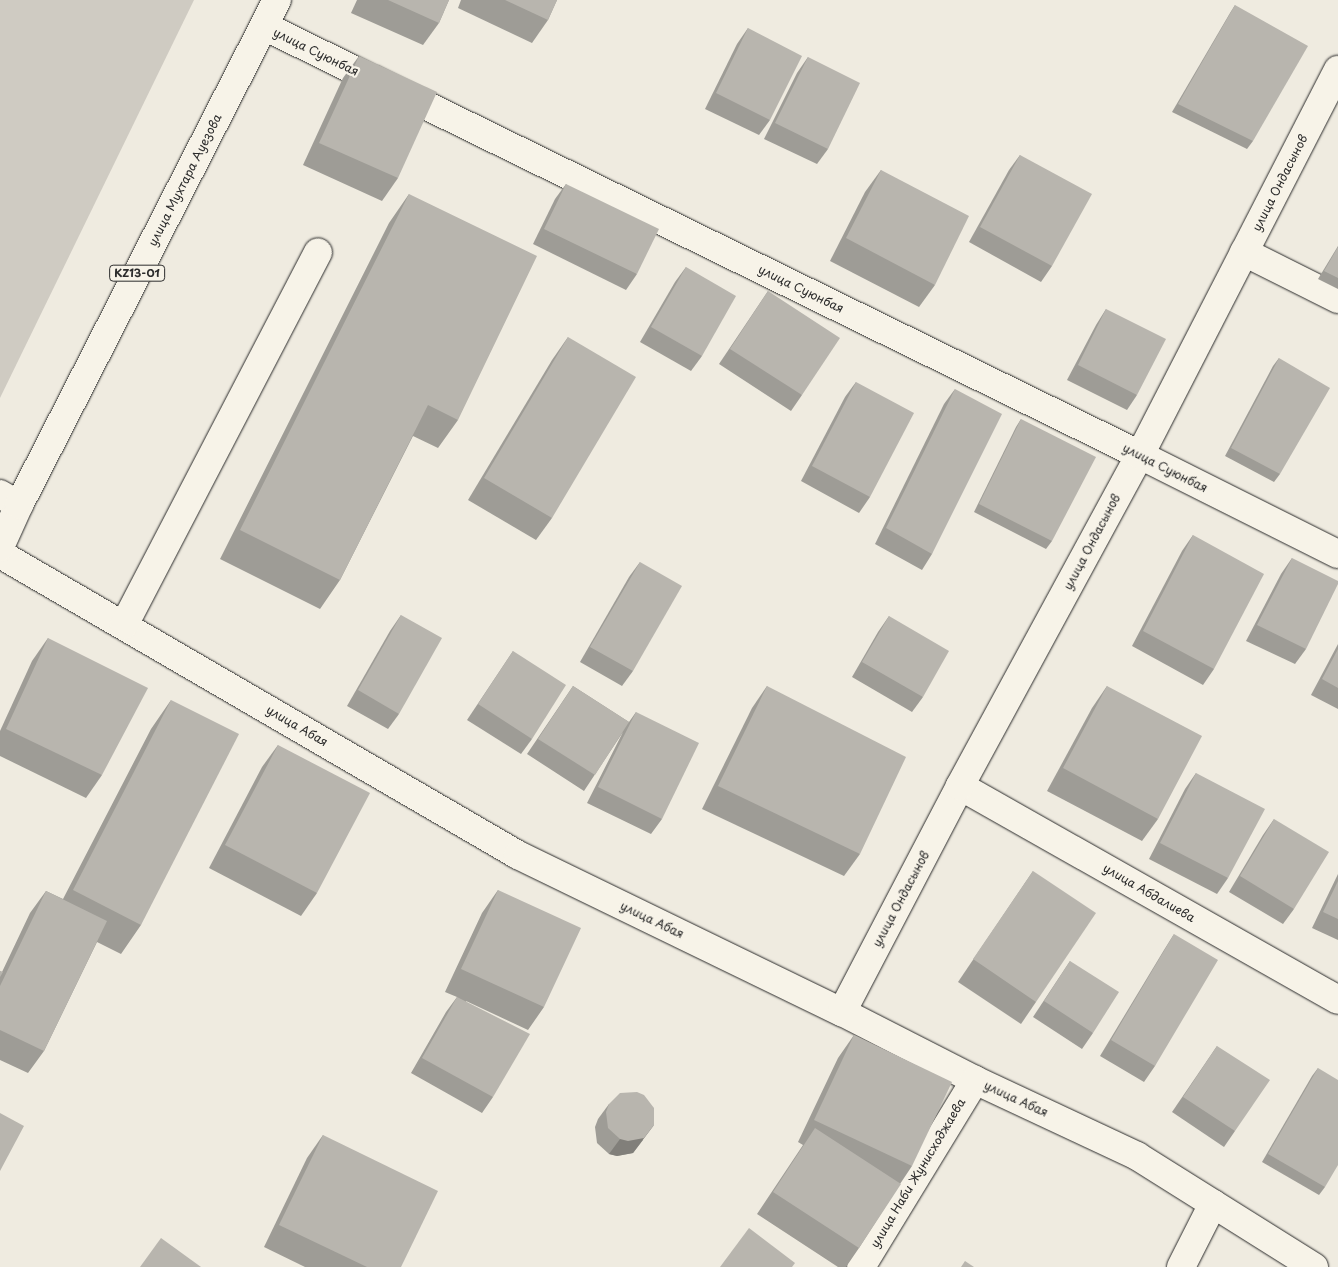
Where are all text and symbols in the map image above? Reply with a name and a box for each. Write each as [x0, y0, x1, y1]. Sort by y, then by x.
street label: улица Суюнбая [271, 25, 361, 79]
street label: улица Мухтара Ауезова [145, 111, 225, 249]
street label: улица Ондасынов [1249, 132, 1311, 234]
street label: улица Суюнбая [756, 262, 846, 316]
road number: KZ13-01 [108, 264, 166, 282]
street label: улица Суюнбая [1120, 440, 1210, 496]
street label: улица Ондасынов [1061, 491, 1123, 593]
street label: улица Абая [263, 702, 331, 750]
street label: улица Ондасынов [870, 848, 932, 950]
street label: улица Абдалиева [1100, 861, 1198, 925]
street label: улица Абая [618, 898, 686, 942]
street label: улица Абая [981, 1078, 1051, 1120]
street label: улица Наби Жунисходжаева [868, 1096, 968, 1250]

